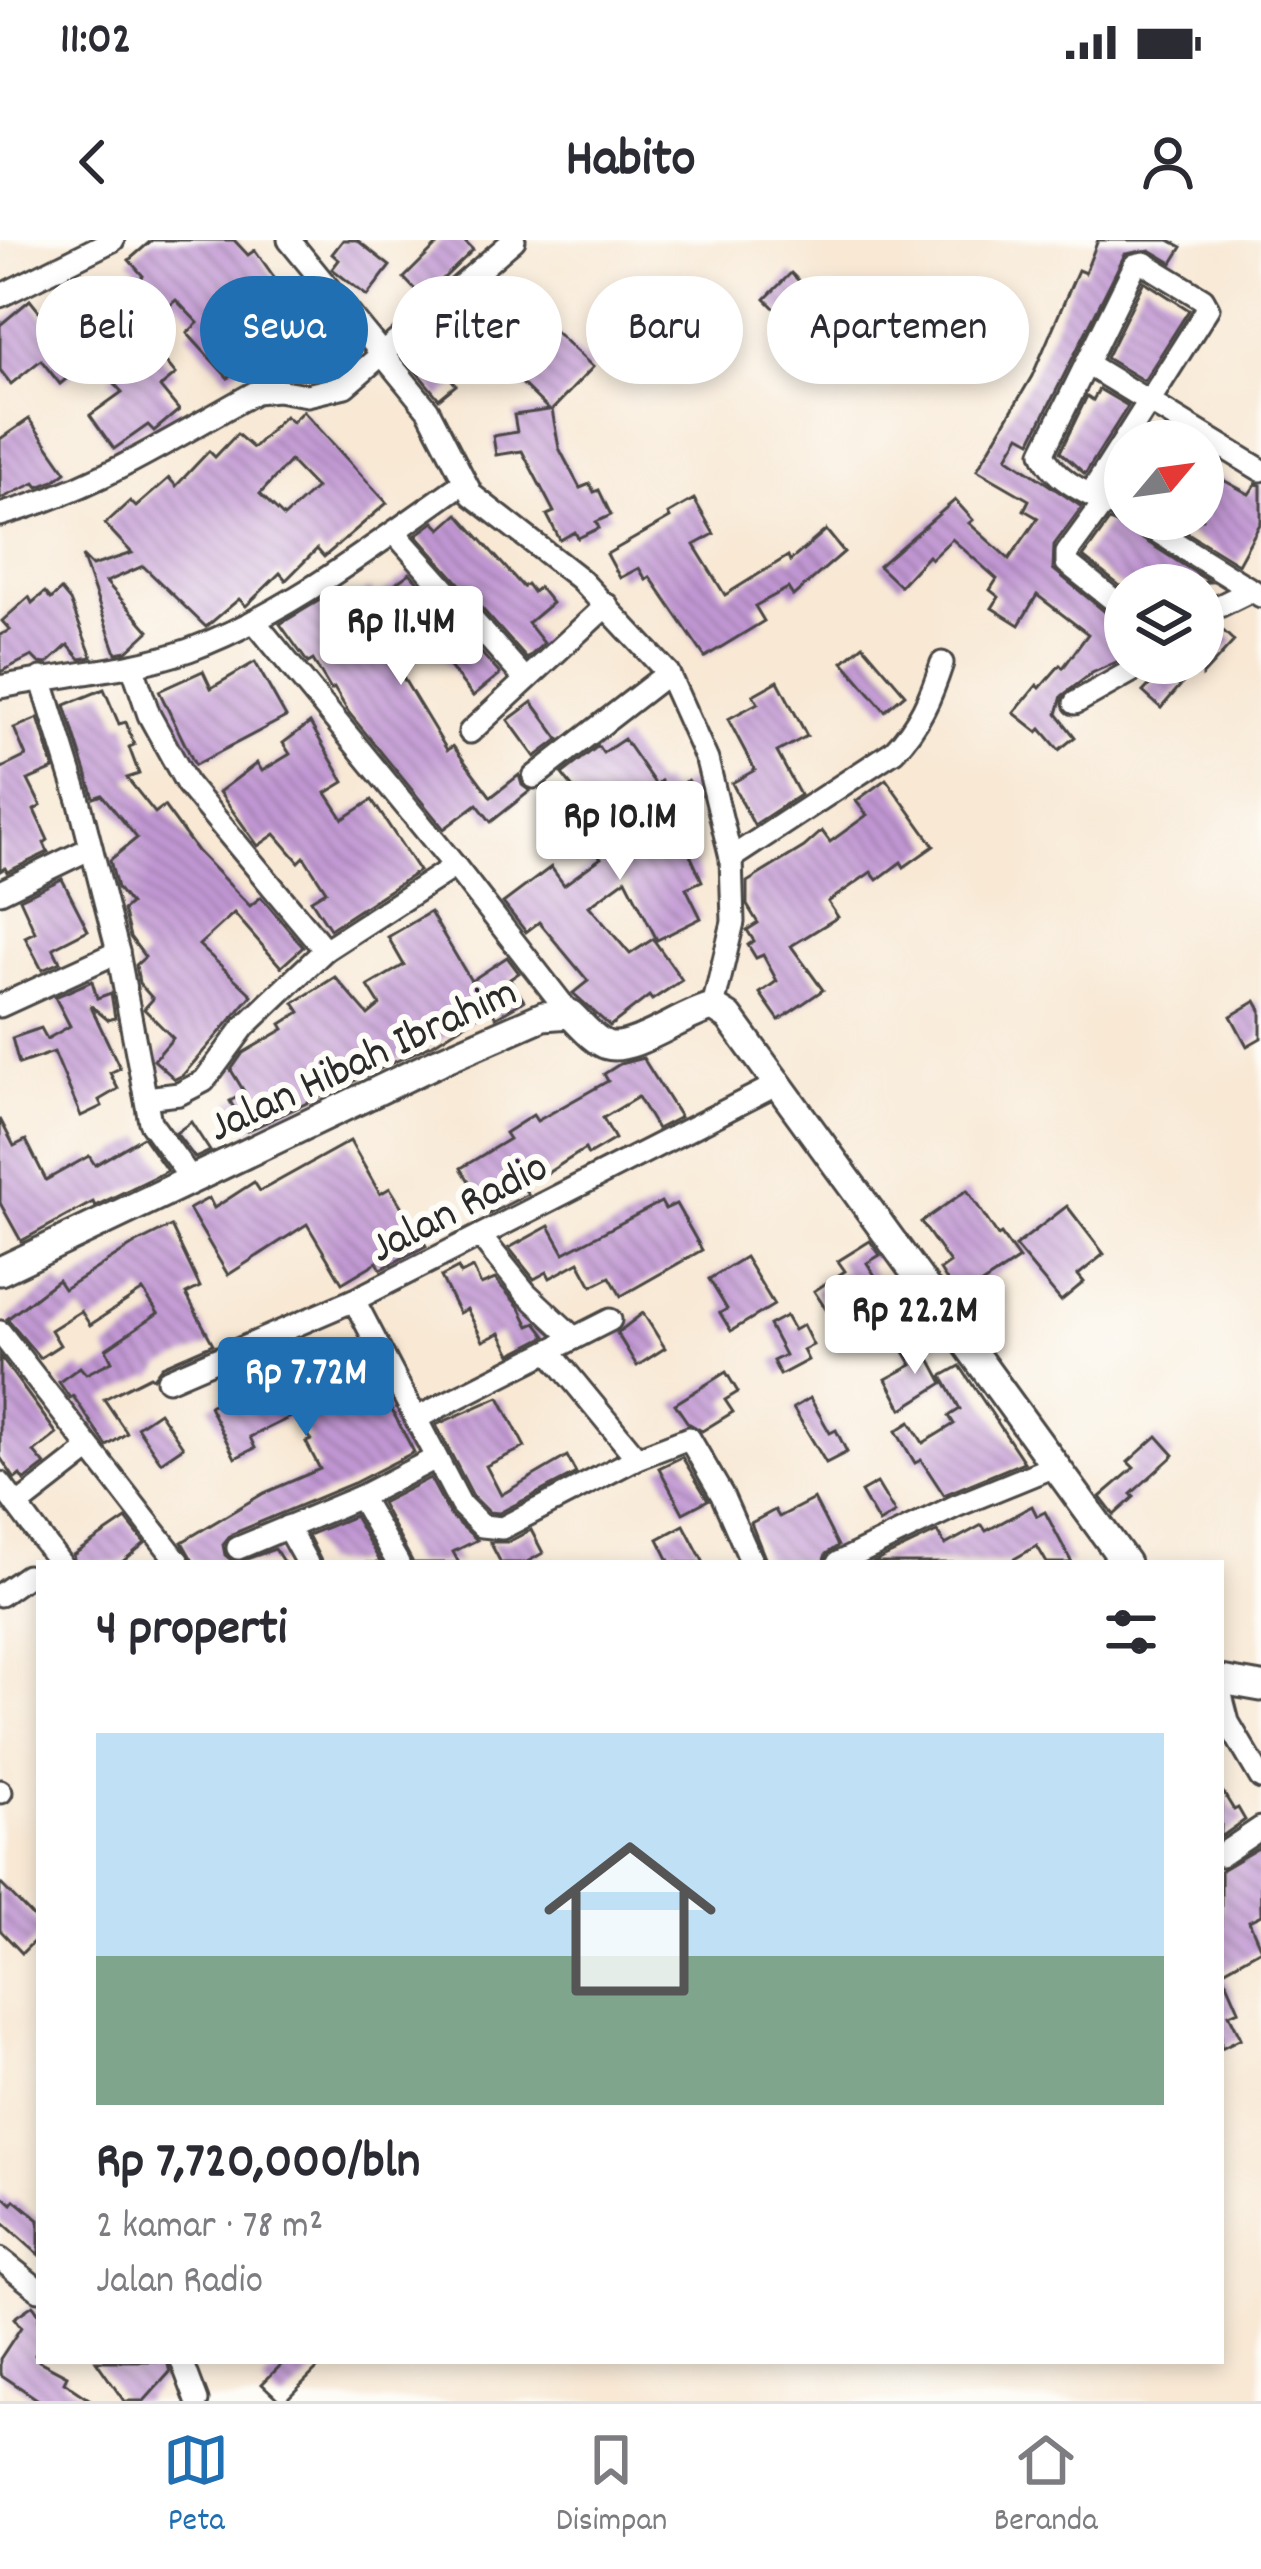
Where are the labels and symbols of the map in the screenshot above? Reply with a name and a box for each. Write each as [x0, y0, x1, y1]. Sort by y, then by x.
north arrow [1104, 420, 1224, 540]
pin: Rp 11.4M [277, 586, 525, 688]
pin: Rp 10.1M [496, 781, 744, 883]
street label: Jalan Hibah Ibrahim [199, 963, 529, 1162]
street label: Jalan Radio [360, 1138, 561, 1283]
pin: Rp 22.2M [791, 1275, 1039, 1377]
pin: Rp 7.72M [182, 1337, 430, 1439]

